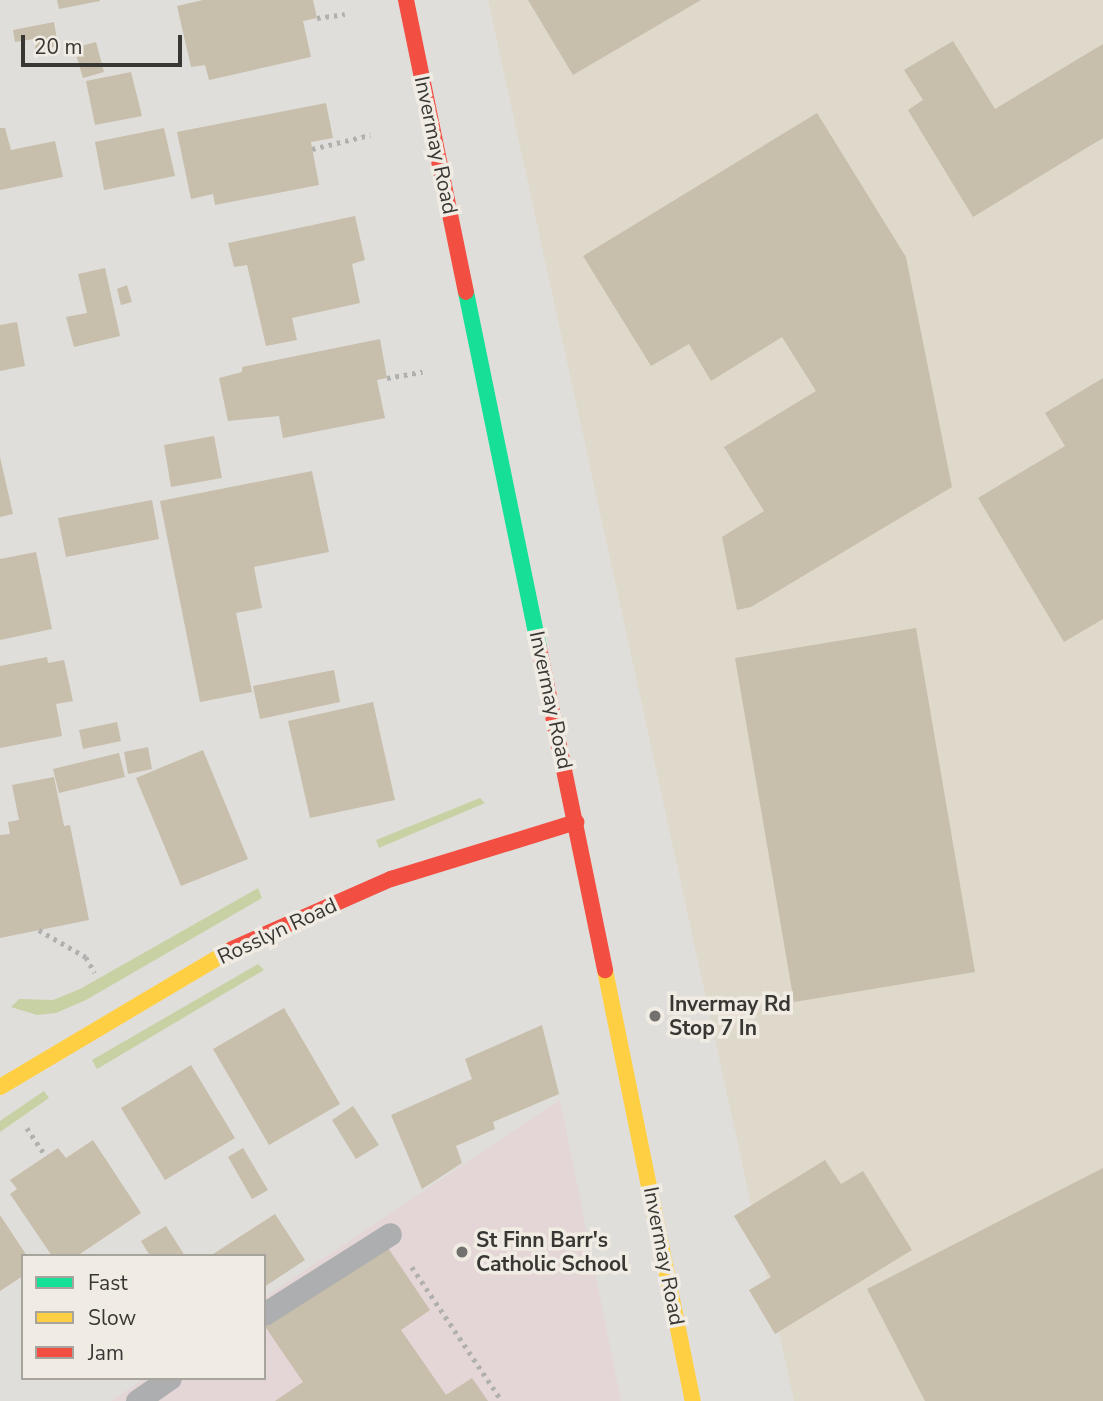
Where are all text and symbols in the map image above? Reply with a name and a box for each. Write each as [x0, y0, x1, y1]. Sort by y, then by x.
scale bar [24, 21, 186, 65]
text: 20 m [34, 33, 83, 61]
street label: Invermay Road [409, 74, 463, 216]
street label: Invermay Road [524, 629, 578, 771]
street label: Rosslyn Road [213, 892, 341, 970]
place label: Invermay Rd Stop 7 In [669, 991, 791, 1041]
marker: Invermay Rd Stop 7 In [647, 1008, 663, 1024]
street label: Invermay Road [638, 1185, 690, 1327]
place label: St Finn Barr's Catholic School [476, 1227, 628, 1277]
marker: St Finn Barr's Catholic School [454, 1244, 470, 1260]
legend [21, 1254, 266, 1380]
text: Fast [88, 1269, 128, 1297]
text: Slow [88, 1304, 136, 1332]
text: Jam [88, 1339, 124, 1367]

